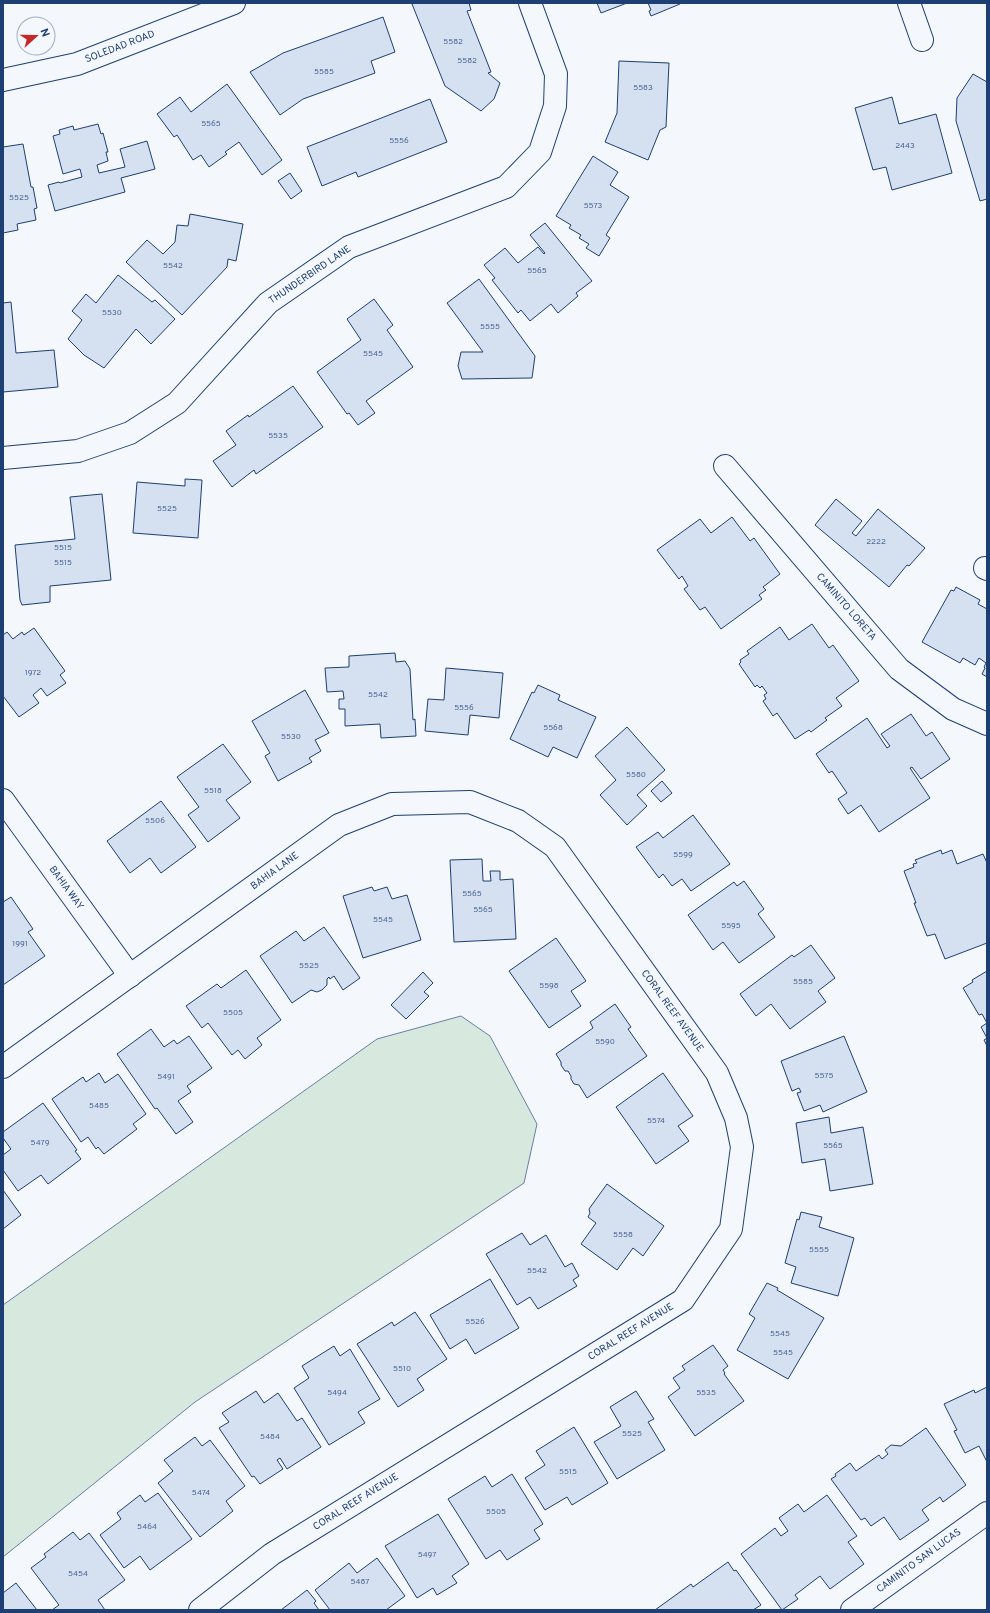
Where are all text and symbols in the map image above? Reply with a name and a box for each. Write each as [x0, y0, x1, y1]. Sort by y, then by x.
north arrow [16, 16, 56, 56]
text: N [36, 27, 52, 39]
street label: SOLEDAD ROAD [83, 28, 157, 66]
house number: 5582 [443, 37, 463, 47]
house number: 5582 [457, 56, 477, 66]
house number: 5585 [314, 67, 334, 77]
house number: 5583 [633, 83, 653, 93]
house number: 5565 [201, 119, 221, 129]
house number: 5556 [389, 136, 409, 146]
house number: 2443 [895, 141, 915, 151]
house number: 5525 [9, 193, 29, 203]
house number: 5573 [584, 201, 603, 211]
street label: THUNDERBIRD LANE [266, 243, 354, 307]
house number: 5542 [163, 261, 183, 271]
house number: 5565 [527, 266, 547, 276]
house number: 5530 [102, 308, 122, 318]
house number: 5555 [480, 322, 500, 332]
house number: 5545 [363, 349, 383, 359]
house number: 5535 [268, 431, 288, 441]
house number: 5525 [157, 504, 177, 514]
house number: 2222 [866, 537, 886, 547]
house number: 5515 [54, 543, 72, 553]
house number: 5515 [54, 558, 72, 568]
street label: CAMINITO LORETA [813, 570, 879, 644]
house number: 1972 [25, 668, 41, 678]
house number: 5542 [368, 690, 388, 700]
house number: 5556 [454, 703, 474, 713]
house number: 5568 [543, 723, 563, 733]
house number: 5530 [281, 732, 301, 742]
house number: 5580 [626, 770, 646, 780]
house number: 5518 [204, 786, 222, 796]
house number: 5506 [145, 816, 165, 826]
street label: BAHIA LANE [248, 849, 302, 893]
house number: 5599 [673, 850, 693, 860]
street label: BAHIA WAY [46, 863, 87, 913]
house number: 5565 [462, 889, 482, 899]
house number: 5565 [473, 905, 493, 915]
house number: 5545 [373, 915, 393, 925]
house number: 5595 [721, 921, 741, 931]
house number: 1991 [12, 939, 28, 949]
house number: 5525 [299, 961, 319, 971]
street label: CORAL REEF AVENUE [638, 967, 706, 1055]
house number: 5585 [793, 977, 813, 987]
house number: 5598 [539, 981, 559, 991]
house number: 5505 [223, 1008, 243, 1018]
house number: 5590 [595, 1037, 615, 1047]
house number: 5575 [815, 1071, 834, 1081]
house number: 5491 [157, 1072, 175, 1082]
house number: 5485 [89, 1101, 109, 1111]
house number: 5574 [647, 1116, 665, 1126]
house number: 5479 [31, 1138, 50, 1148]
house number: 5565 [823, 1141, 843, 1151]
house number: 5558 [613, 1230, 633, 1240]
house number: 5555 [809, 1245, 829, 1255]
house number: 5542 [527, 1266, 547, 1276]
street label: CORAL REEF AVENUE [586, 1300, 676, 1364]
house number: 5526 [465, 1317, 485, 1327]
house number: 5545 [770, 1329, 790, 1339]
house number: 5545 [773, 1348, 793, 1358]
house number: 5510 [393, 1364, 411, 1374]
house number: 5494 [327, 1388, 347, 1398]
house number: 5535 [696, 1388, 716, 1398]
house number: 5525 [622, 1429, 642, 1439]
house number: 5484 [260, 1432, 280, 1442]
house number: 5515 [559, 1467, 577, 1477]
street label: CORAL REEF AVENUE [311, 1470, 401, 1534]
house number: 5474 [192, 1488, 210, 1498]
house number: 5505 [486, 1507, 506, 1517]
house number: 5464 [137, 1522, 157, 1532]
street label: CAMINITO SAN LUCAS [874, 1526, 964, 1596]
house number: 5497 [418, 1550, 436, 1560]
house number: 5454 [68, 1569, 88, 1579]
house number: 5487 [350, 1577, 370, 1587]

